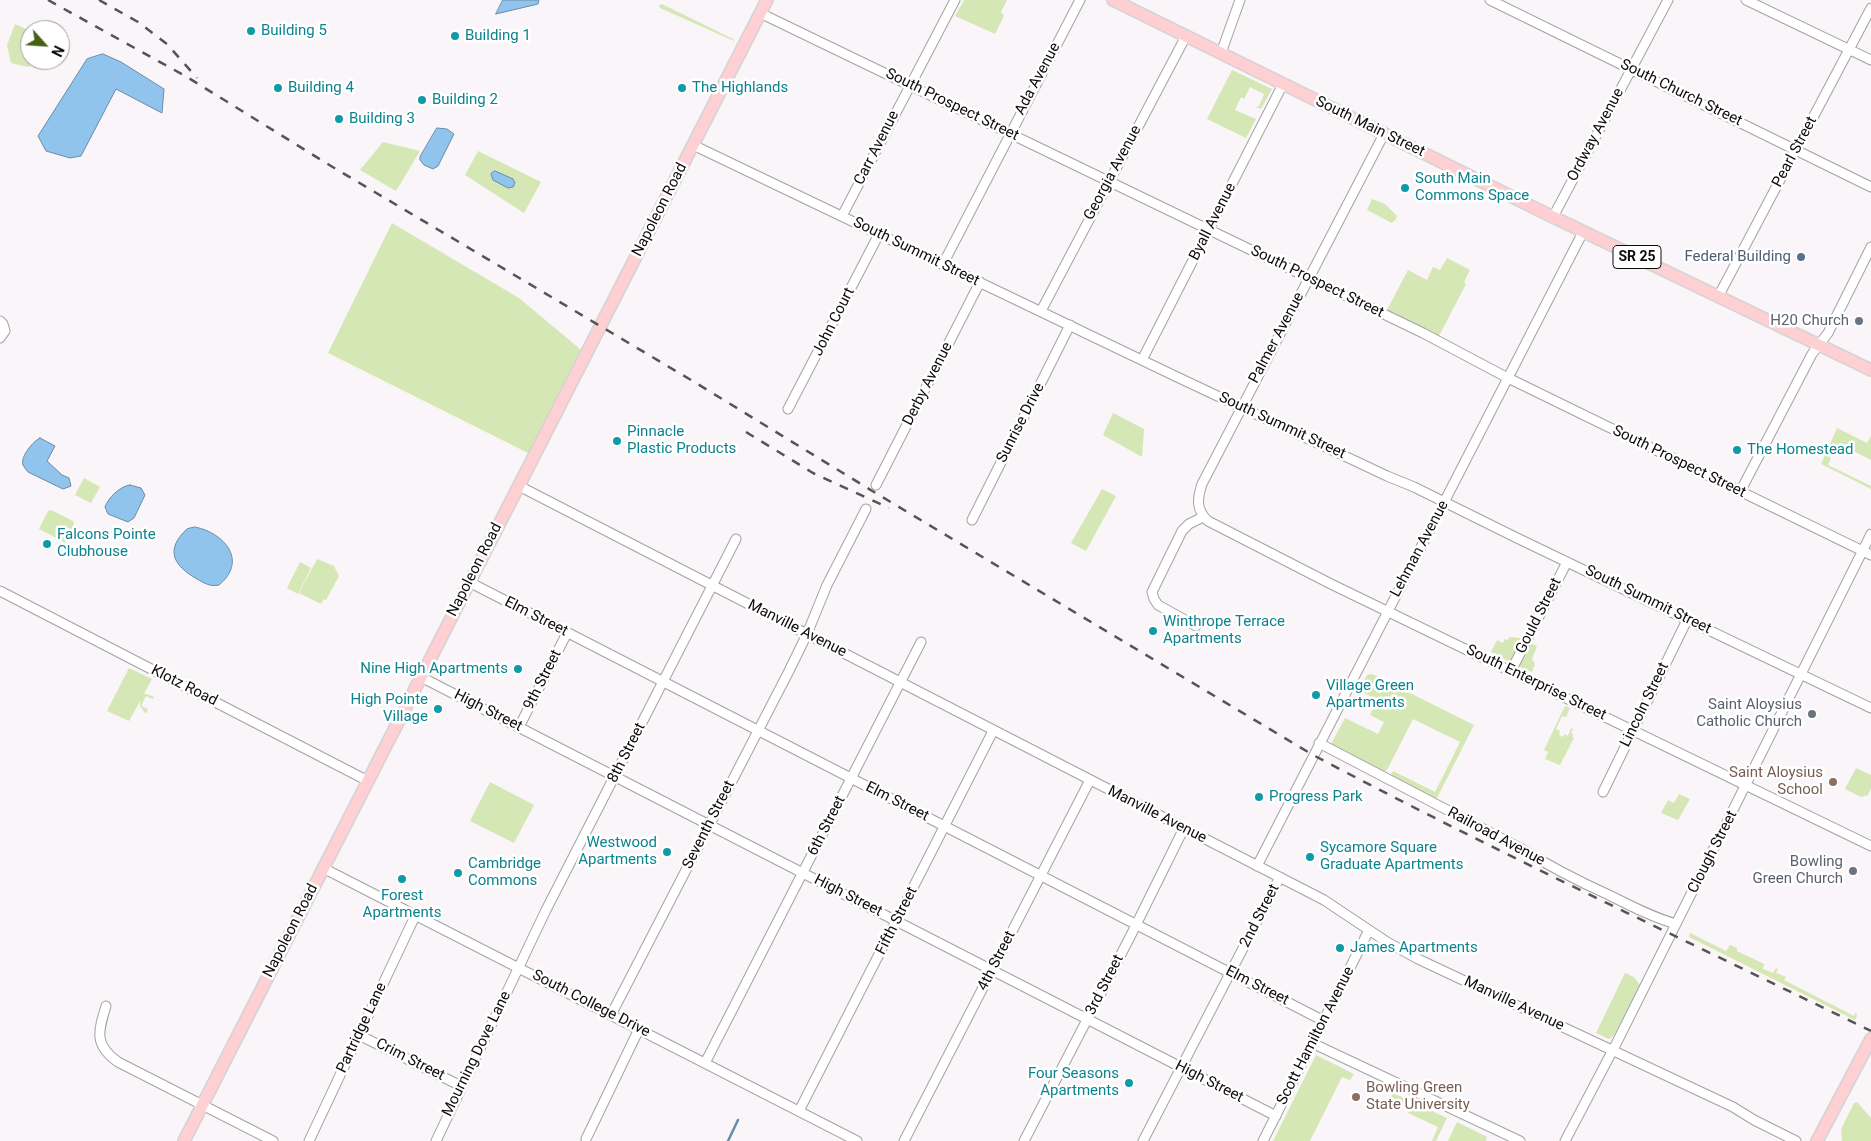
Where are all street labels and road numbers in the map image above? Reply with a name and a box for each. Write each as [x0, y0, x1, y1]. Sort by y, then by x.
street label: Ada Avenue [1011, 40, 1065, 118]
street label: South Church Street [1617, 56, 1745, 130]
street label: South Prospect Street [883, 65, 1021, 145]
street label: Ordway Avenue [1564, 85, 1628, 185]
street label: South Main Street [1313, 93, 1427, 161]
street label: Carr Avenue [851, 108, 903, 188]
street label: Pearl Street [1769, 114, 1821, 190]
street label: Georgia Avenue [1080, 123, 1146, 223]
street label: Napoleon Road [629, 160, 691, 260]
street label: Byall Avenue [1186, 180, 1240, 264]
street label: South Summit Street [850, 214, 982, 290]
street label: South Prospect Street [1248, 242, 1386, 322]
road number: SR 25 [1613, 246, 1661, 268]
street label: John Court [809, 285, 859, 359]
street label: Palmer Avenue [1246, 290, 1308, 386]
street label: Derby Avenue [899, 339, 957, 429]
street label: Sunrise Drive [993, 380, 1049, 466]
street label: South Summit Street [1216, 389, 1348, 463]
street label: South Prospect Street [1610, 422, 1748, 502]
street label: Lehman Avenue [1387, 498, 1453, 600]
street label: Napoleon Road [444, 520, 506, 620]
street label: South Summit Street [1582, 562, 1714, 638]
street label: Gould Street [1512, 575, 1566, 657]
street label: Elm Street [501, 593, 571, 641]
street label: Manville Avenue [745, 596, 849, 662]
street label: South Enterprise Street [1463, 641, 1609, 725]
street label: 9th Street [520, 647, 566, 713]
street label: Lincoln Street [1617, 660, 1673, 750]
street label: Klotz Road [148, 662, 220, 710]
street label: High Street [451, 686, 525, 736]
street label: 8th Street [604, 720, 650, 786]
street label: Seventh Street [679, 778, 739, 872]
street label: Elm Street [862, 778, 932, 826]
street label: Manville Avenue [1105, 782, 1209, 848]
street label: 6th Street [804, 793, 850, 859]
street label: Railroad Avenue [1444, 804, 1548, 870]
street label: Clough Street [1685, 808, 1741, 896]
street label: High Street [811, 871, 885, 921]
street label: Napoleon Road [260, 881, 322, 981]
street label: 2nd Street [1236, 881, 1284, 951]
street label: Fifth Street [872, 884, 922, 958]
street label: 4th Street [974, 928, 1020, 994]
street label: 3rd Street [1082, 952, 1128, 1018]
street label: Elm Street [1222, 962, 1292, 1010]
street label: Scott Hamilton Avenue [1273, 964, 1359, 1108]
street label: South College Drive [529, 966, 653, 1042]
street label: Manville Avenue [1461, 973, 1567, 1035]
street label: Partridge Lane [333, 980, 391, 1076]
street label: Mourning Dove Lane [439, 989, 515, 1119]
street label: Crim Street [373, 1035, 447, 1085]
street label: High Street [1172, 1057, 1246, 1107]

